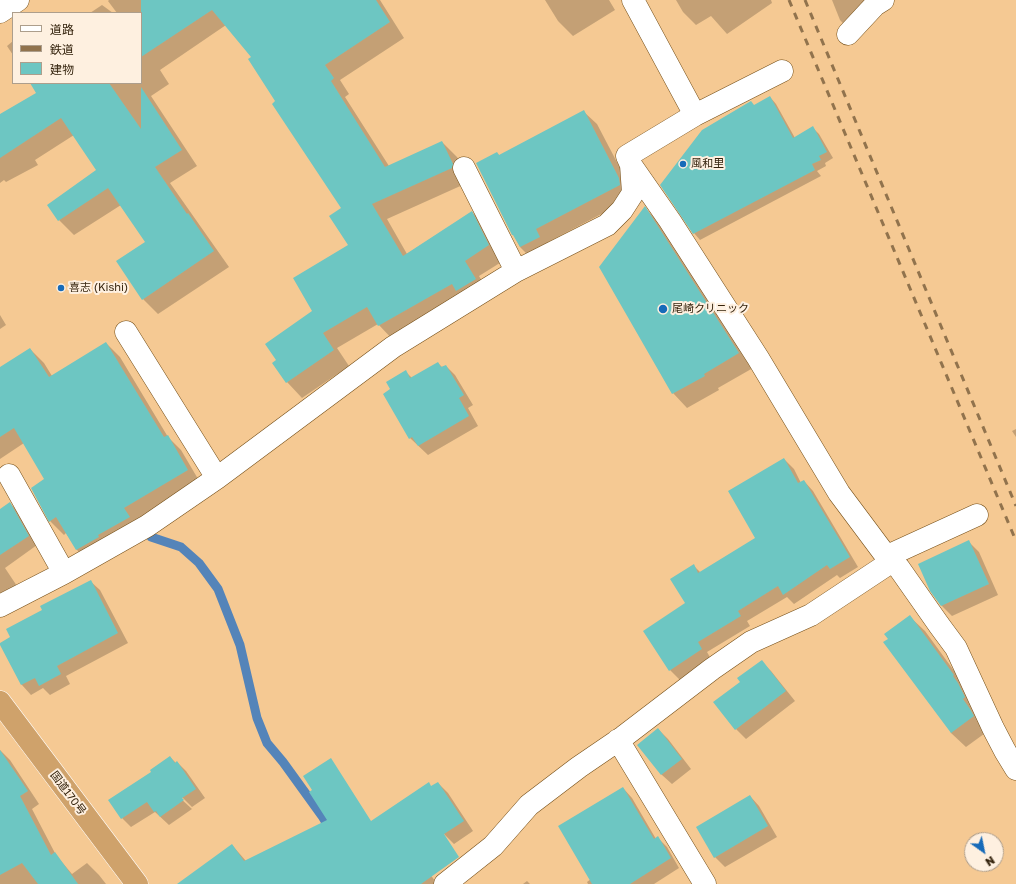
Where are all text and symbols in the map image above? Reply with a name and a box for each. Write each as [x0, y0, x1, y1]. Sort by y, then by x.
legend [12, 12, 142, 84]
text: 道路 [50, 22, 74, 37]
text: 鉄道 [50, 42, 74, 57]
text: 建物 [50, 62, 74, 77]
place label: 風和里 [691, 157, 724, 171]
marker: 風和里 [678, 159, 688, 169]
place label: 喜志 (Kishi) [69, 281, 128, 295]
marker: 喜志 (Kishi) [56, 283, 66, 293]
place label: 尾崎クリニック [672, 302, 749, 316]
marker: 尾崎クリニック [657, 303, 669, 315]
street label: 国道170号 [47, 769, 89, 817]
north arrow [964, 832, 1004, 872]
text: N [983, 854, 997, 869]

